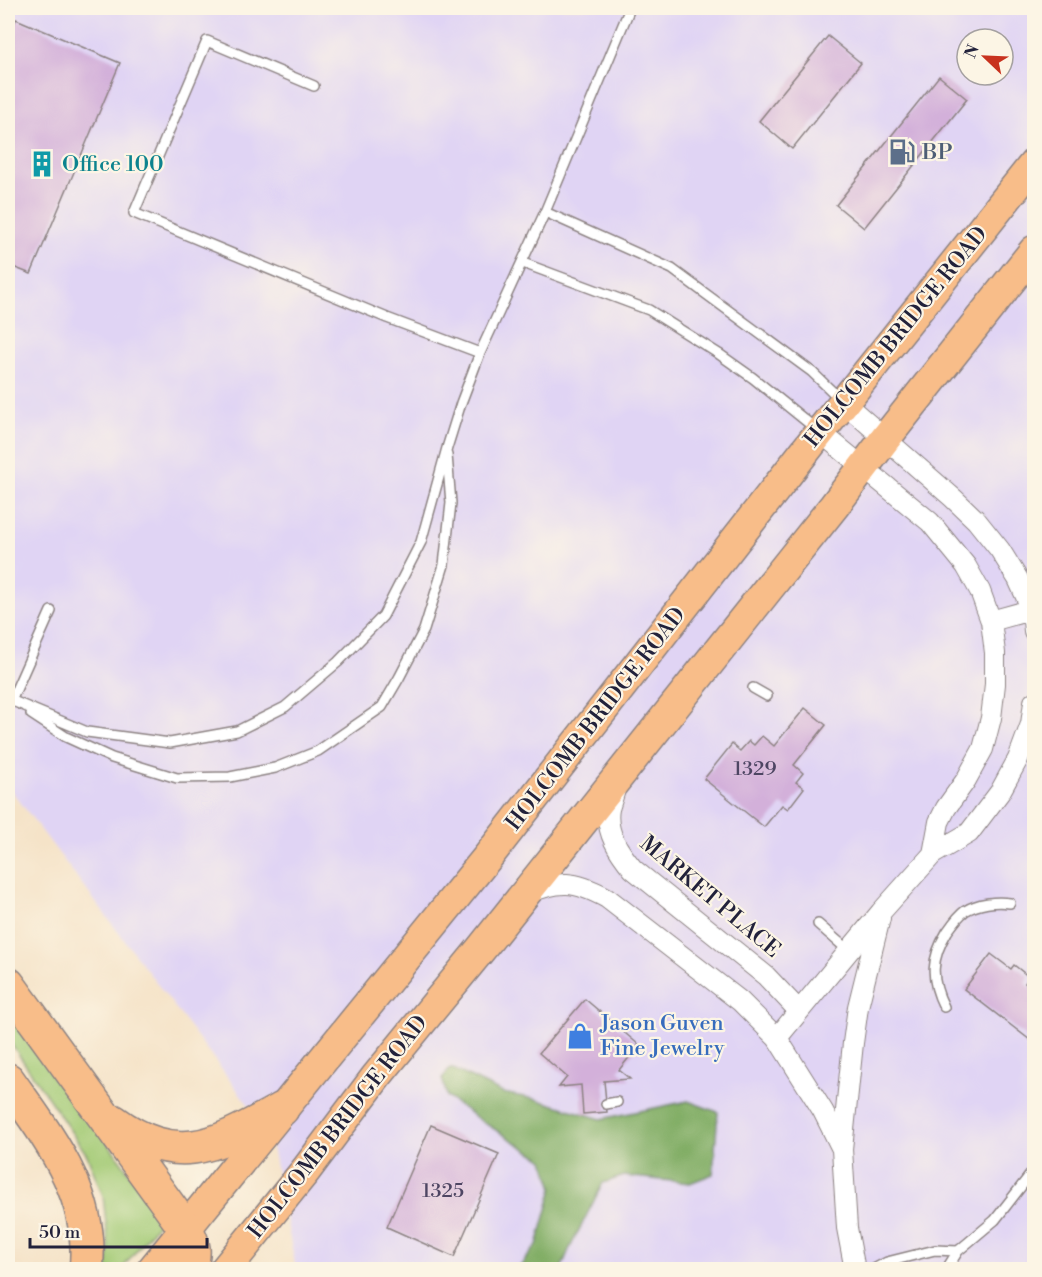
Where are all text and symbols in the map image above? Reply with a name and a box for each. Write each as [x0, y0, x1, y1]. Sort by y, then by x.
north arrow [955, 27, 1015, 87]
text: N [960, 41, 984, 61]
fuel station icon: BP [887, 137, 917, 167]
place label: BP [921, 139, 953, 166]
building icon: Office 100 [27, 149, 57, 179]
place label: Office 100 [62, 151, 164, 178]
street label: HOLCOMB BRIDGE ROAD [799, 221, 993, 453]
street label: HOLCOMB BRIDGE ROAD [500, 602, 692, 836]
house number: 1329 [733, 757, 777, 782]
street label: MARKET PLACE [634, 830, 786, 964]
street label: HOLCOMB BRIDGE ROAD [242, 1010, 434, 1244]
place label: Jason Guven Fine Jewelry [599, 1010, 725, 1062]
shop icon: Jason Guven Fine Jewelry [565, 1021, 595, 1051]
house number: 1325 [422, 1179, 464, 1204]
scale bar [30, 1211, 207, 1249]
text: 50 m [39, 1221, 81, 1244]

